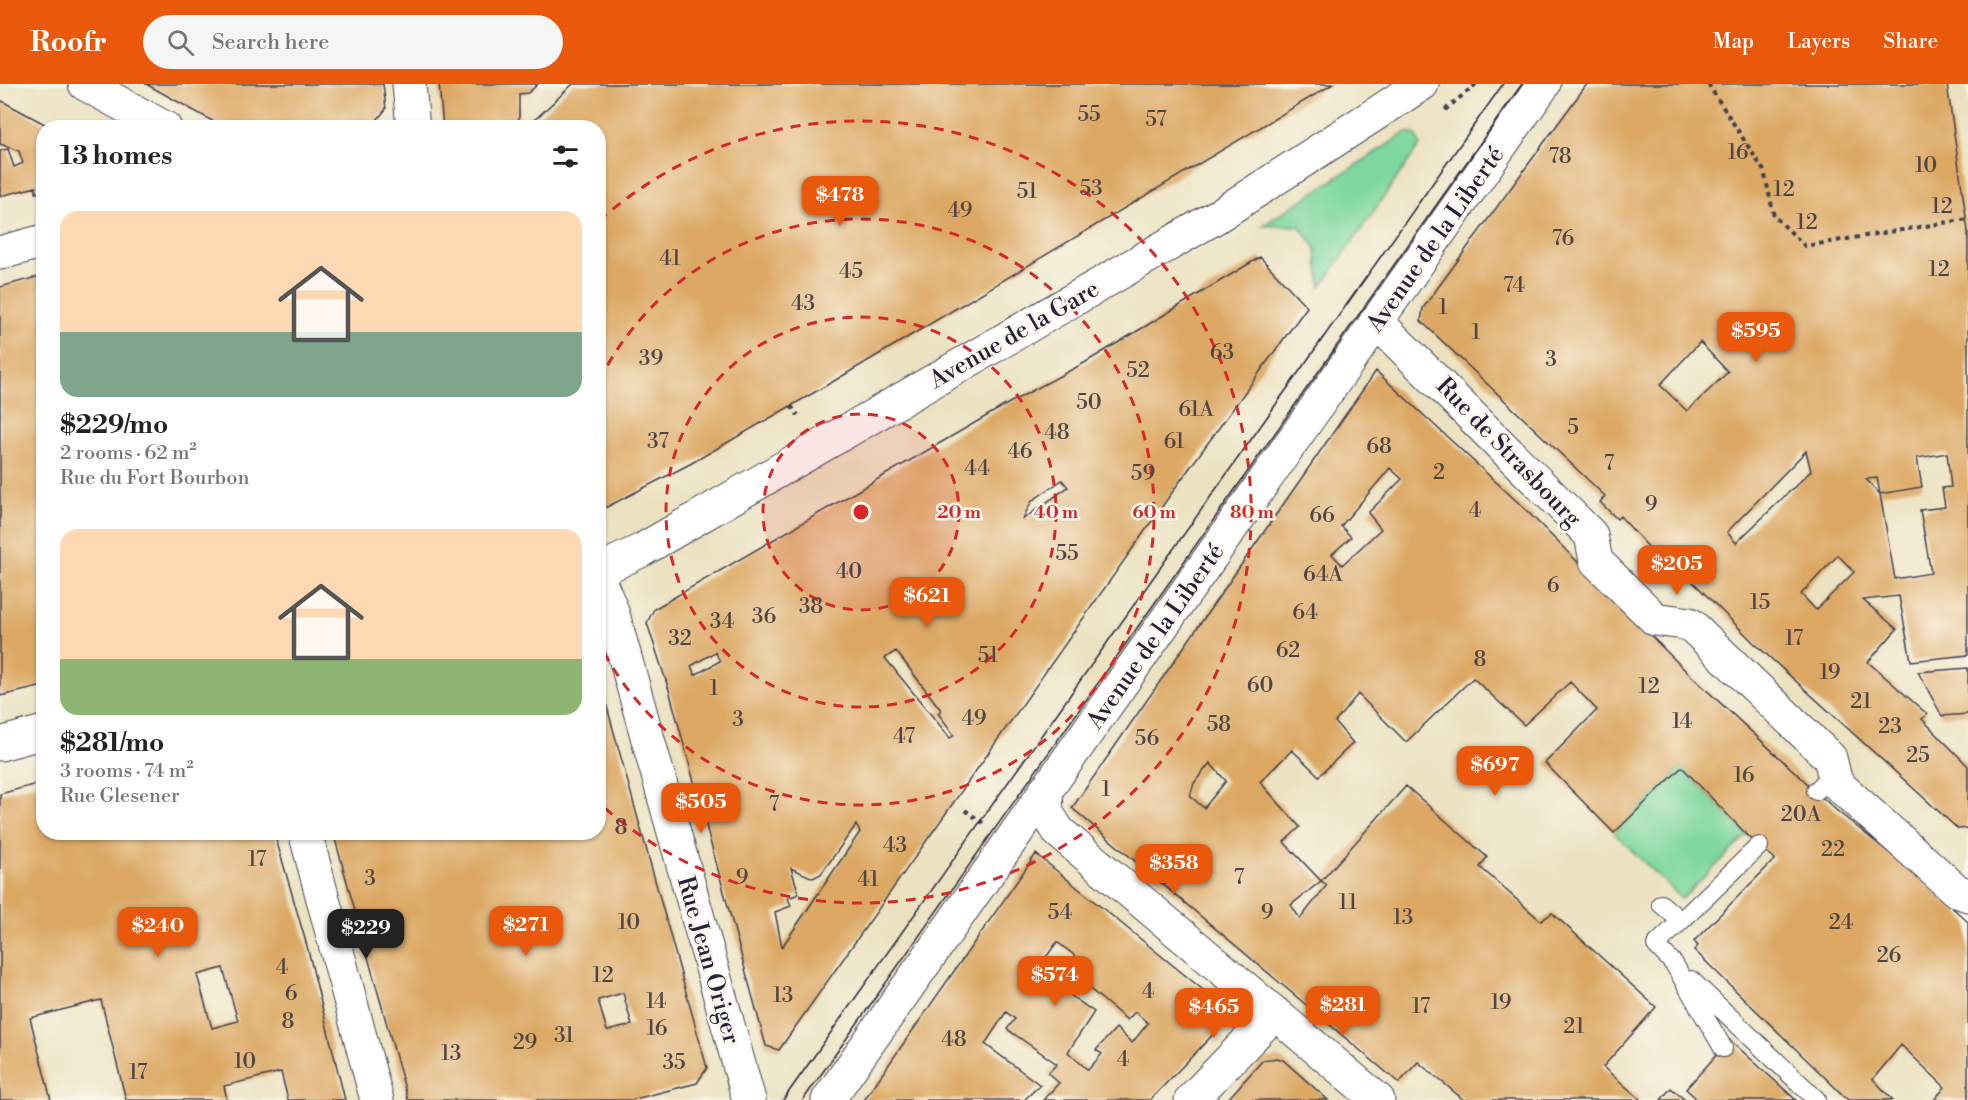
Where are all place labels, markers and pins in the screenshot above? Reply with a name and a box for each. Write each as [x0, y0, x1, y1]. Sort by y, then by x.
pin: $478 [804, 176, 876, 227]
pin: $595 [1720, 312, 1792, 363]
centre of rings [851, 502, 871, 522]
pin: $205 [1641, 545, 1713, 596]
pin: $621 [891, 577, 963, 628]
pin: $697 [1459, 746, 1531, 797]
pin: $505 [665, 783, 737, 834]
pin: $358 [1138, 844, 1210, 895]
pin: $271 [490, 906, 562, 957]
pin: $240 [122, 907, 194, 958]
pin: $229 [330, 909, 402, 960]
pin: $574 [1019, 956, 1091, 1007]
pin: $281 [1307, 986, 1379, 1037]
pin: $465 [1178, 988, 1250, 1039]

